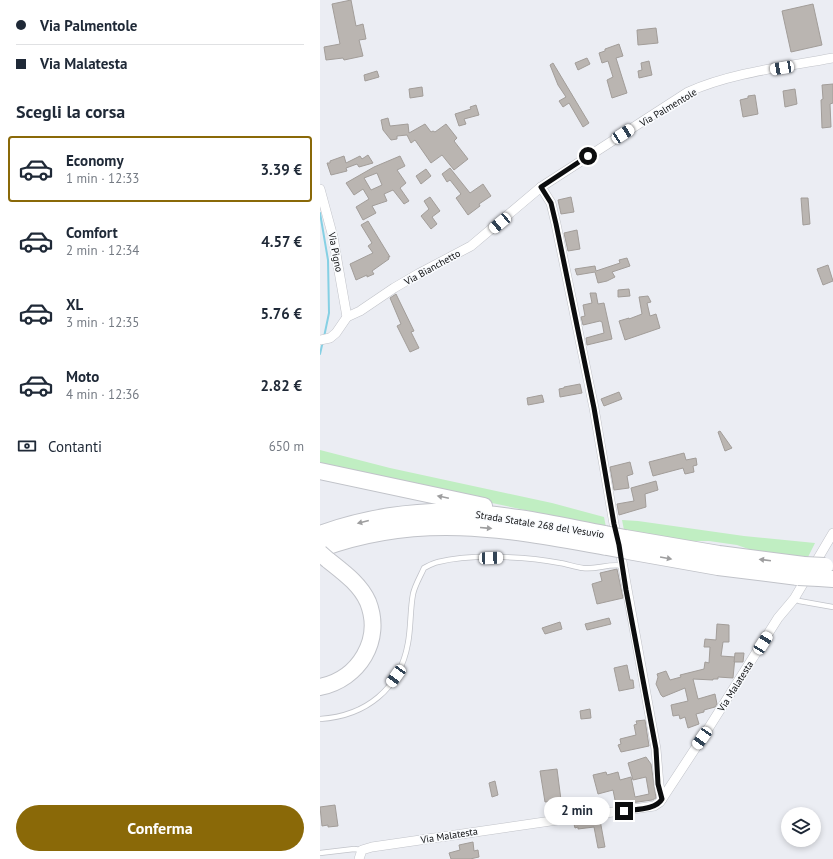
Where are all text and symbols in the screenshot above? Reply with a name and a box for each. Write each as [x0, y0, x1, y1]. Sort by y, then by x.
text: Via Palmentole [40, 16, 137, 35]
text: Via Malatesta [40, 54, 127, 73]
car [769, 60, 795, 76]
street label: Via Palmentole [636, 85, 699, 130]
text: Scegli la corsa [16, 100, 125, 123]
car [610, 122, 636, 146]
route start [579, 147, 597, 165]
icon: car [18, 151, 54, 187]
text: Economy [66, 151, 124, 170]
text: 3.39 € [260, 160, 302, 179]
text: 1 min · 12:33 [66, 170, 139, 187]
car [487, 211, 513, 235]
icon: car [18, 223, 54, 259]
text: Comfort [66, 223, 118, 242]
street label: Via Pigno [325, 230, 346, 273]
text: 4.57 € [261, 232, 302, 251]
text: 2 min · 12:34 [66, 242, 139, 259]
street label: Via Bianchetto [401, 247, 463, 289]
icon: car [18, 295, 54, 331]
text: XL [66, 295, 83, 314]
text: 5.76 € [260, 304, 302, 323]
text: 3 min · 12:35 [66, 314, 139, 331]
icon: car [18, 367, 54, 403]
text: Moto [66, 367, 99, 386]
text: 2.82 € [260, 376, 302, 395]
text: 4 min · 12:36 [66, 386, 139, 403]
icon: cash [16, 435, 38, 457]
text: Contanti [48, 437, 102, 456]
text: 650 m [269, 438, 304, 455]
one-way arrow [437, 494, 449, 500]
street label: Strada Statale 268 del Vesuvio [475, 508, 605, 541]
one-way arrow [357, 519, 370, 525]
one-way arrow [480, 525, 492, 532]
car [479, 552, 503, 564]
one-way arrow [660, 555, 672, 561]
one-way arrow [759, 557, 771, 564]
car [752, 630, 774, 656]
street label: Via Malatesta [714, 658, 756, 715]
car [384, 663, 408, 689]
car [690, 725, 714, 751]
callout: 2 min [544, 797, 610, 825]
text: 2 min [561, 802, 593, 819]
route end [615, 802, 633, 820]
button: Conferma [16, 805, 304, 851]
map controls [781, 807, 821, 847]
button: layers [781, 807, 821, 847]
street label: Via Malatesta [419, 825, 479, 847]

